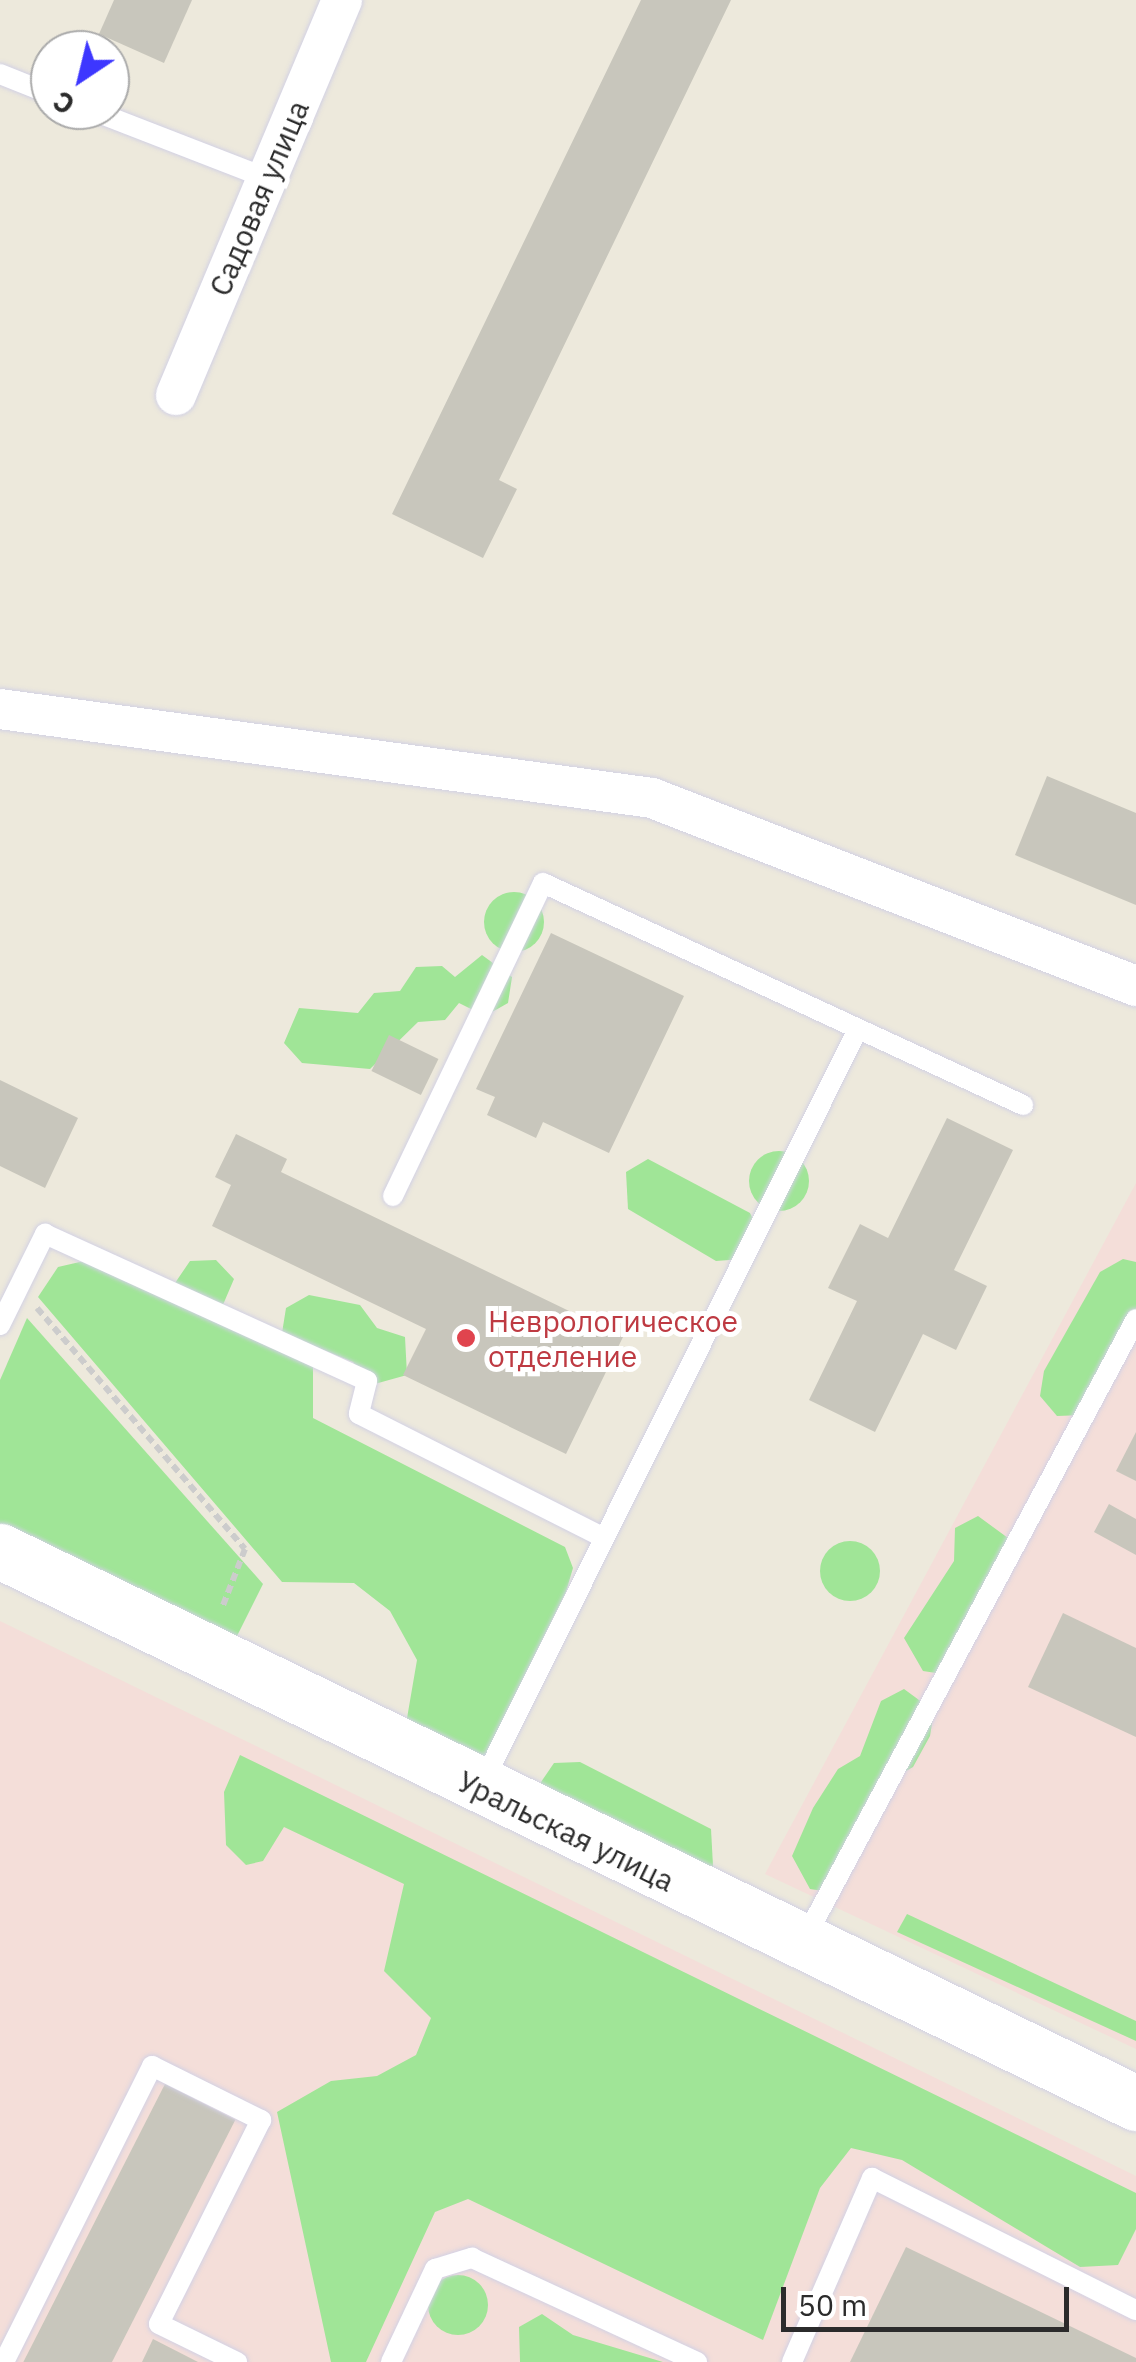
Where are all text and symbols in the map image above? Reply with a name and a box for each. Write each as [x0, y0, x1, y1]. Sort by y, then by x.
north arrow [30, 30, 130, 130]
text: С [46, 83, 82, 124]
street label: Садовая улица [202, 95, 316, 301]
place label: Неврологическое отделение [488, 1303, 738, 1374]
marker: Неврологическое отделение [453, 1325, 479, 1351]
street label: Уральская улица [452, 1763, 680, 1899]
scale bar [786, 2267, 1074, 2329]
text: 50 m [798, 2285, 867, 2324]

